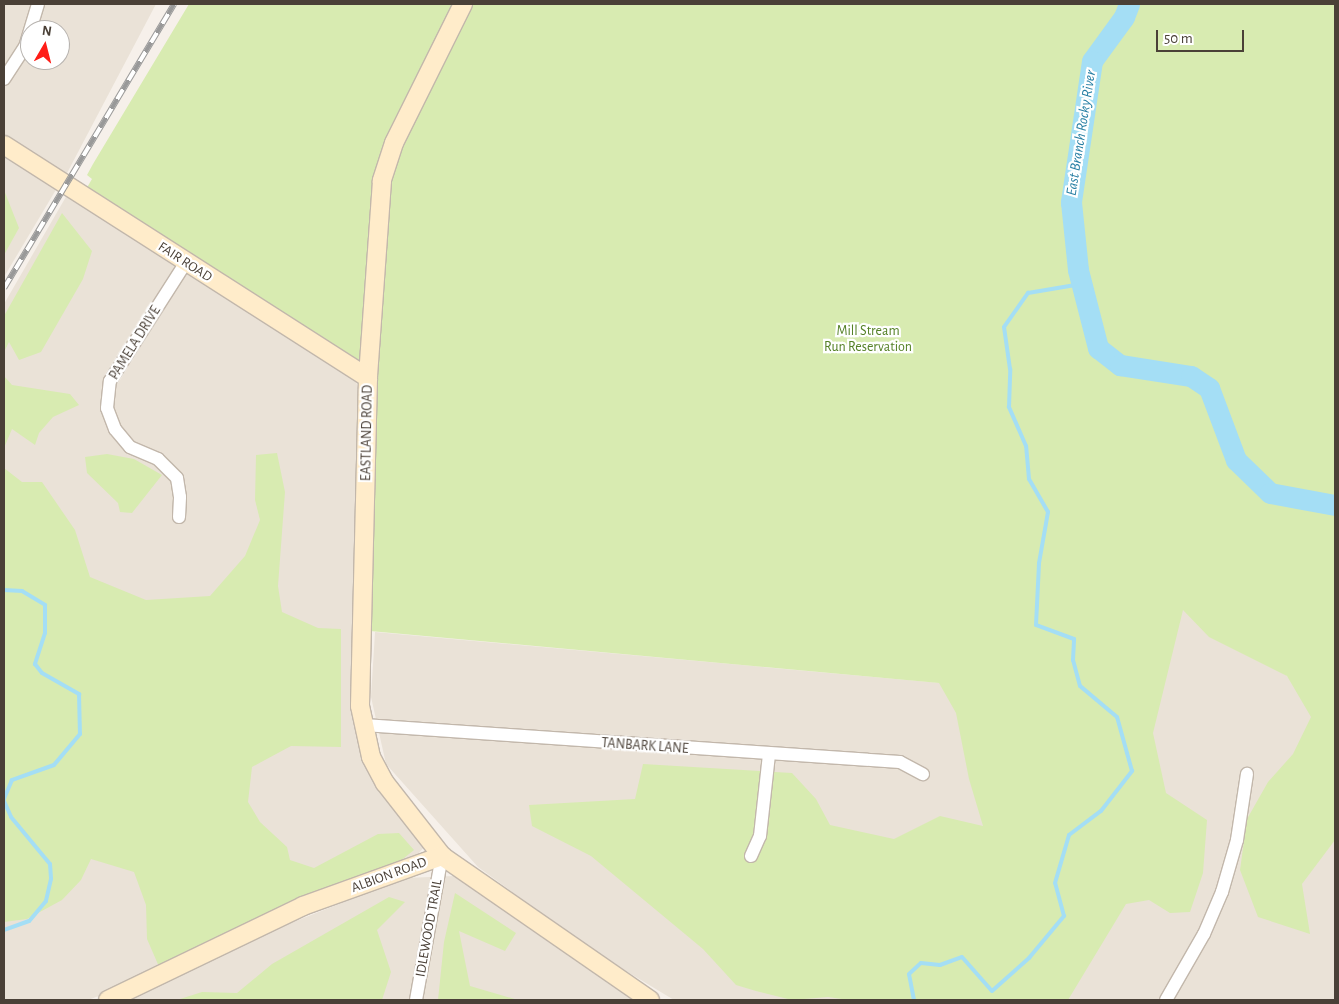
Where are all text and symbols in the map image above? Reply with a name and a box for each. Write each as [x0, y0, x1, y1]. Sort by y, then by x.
north arrow [20, 20, 70, 70]
scale bar [1159, 20, 1246, 52]
text: N [41, 24, 53, 39]
text: 50 m [1164, 31, 1193, 46]
water label: East Branch Rocky River [1062, 69, 1100, 197]
street label: FAIR ROAD [155, 238, 215, 286]
street label: PAMELA DRIVE [106, 303, 164, 383]
park label: Mill Stream Run Reservation [824, 323, 912, 356]
street label: EASTLAND ROAD [358, 385, 376, 481]
street label: TANBARK LANE [601, 735, 689, 757]
street label: ALBION ROAD [349, 854, 429, 896]
street label: IDLEWOOD TRAIL [412, 878, 446, 978]

